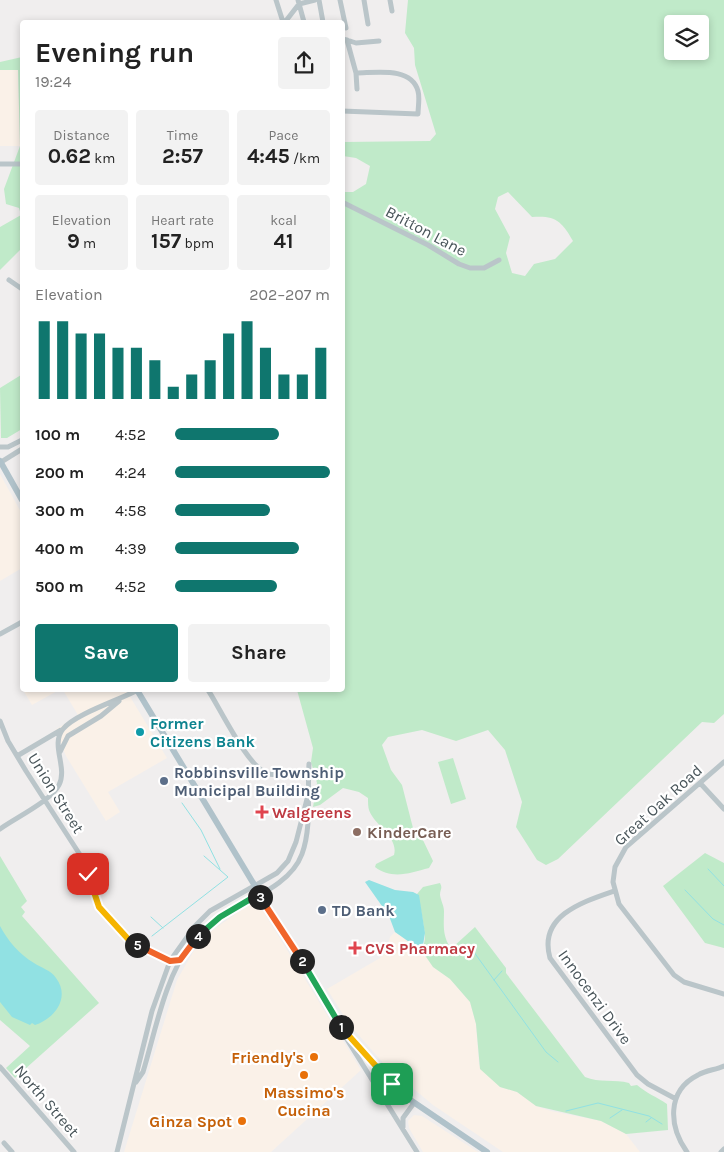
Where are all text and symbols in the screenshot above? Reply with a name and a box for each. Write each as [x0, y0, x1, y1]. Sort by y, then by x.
map controls [664, 15, 709, 60]
button: layers [664, 15, 709, 60]
text: Evening run [35, 36, 194, 69]
button: share [278, 37, 330, 89]
text: 19:24 [35, 72, 71, 91]
text: Distance [53, 127, 110, 144]
text: Time [167, 127, 198, 144]
text: Pace [269, 127, 298, 144]
text: 0.62 [48, 144, 91, 168]
text: 2:57 [162, 144, 203, 168]
text: 4:45 [247, 144, 290, 168]
text: km [91, 150, 115, 167]
text: /km [290, 150, 320, 167]
street label: Britton Lane [382, 202, 470, 260]
text: Elevation [52, 212, 111, 229]
text: Heart rate [151, 212, 214, 229]
text: kcal [270, 212, 297, 229]
text: 9 [67, 229, 80, 253]
text: 157 [151, 229, 181, 253]
text: 41 [274, 229, 293, 253]
text: m [80, 235, 96, 252]
text: bpm [181, 235, 214, 252]
text: Elevation [35, 285, 103, 304]
text: 202–207 m [249, 285, 330, 304]
text: 100 m [35, 425, 80, 444]
text: 4:52 [115, 425, 146, 444]
text: 200 m [35, 463, 84, 482]
text: 4:24 [115, 463, 146, 482]
text: 300 m [35, 501, 84, 520]
text: 4:58 [115, 501, 147, 520]
text: 400 m [35, 539, 84, 558]
text: 4:39 [115, 539, 146, 558]
text: 500 m [35, 577, 84, 596]
text: 4:52 [115, 577, 146, 596]
button: Save [35, 624, 178, 682]
button: Share [188, 624, 330, 682]
place label: Former Citizens Bank [150, 714, 255, 751]
marker: Former Citizens Bank [134, 726, 146, 738]
street label: Union Street [24, 749, 88, 837]
street label: Great Oak Road [610, 761, 706, 849]
place label: Robbinsville Township Municipal Building [174, 763, 344, 800]
marker: Robbinsville Township Municipal Building [158, 775, 170, 787]
place label: Walgreens [272, 803, 352, 822]
marker: Walgreens [256, 806, 268, 818]
place label: KinderCare [367, 823, 452, 842]
marker: KinderCare [351, 826, 363, 838]
pin [67, 853, 109, 895]
icon: check [74, 860, 102, 888]
pin: 3 [248, 884, 272, 910]
text: 3 [256, 889, 265, 906]
place label: TD Bank [332, 901, 395, 920]
marker: TD Bank [316, 904, 328, 916]
pin: 4 [186, 924, 210, 948]
text: 4 [194, 928, 203, 945]
pin: 5 [124, 932, 150, 958]
text: 5 [133, 937, 142, 954]
place label: CVS Pharmacy [365, 939, 475, 958]
marker: CVS Pharmacy [349, 942, 361, 954]
street label: Innocenzi Drive [554, 946, 636, 1048]
pin: 2 [290, 948, 314, 974]
text: 2 [298, 953, 307, 970]
pin: 1 [328, 1014, 354, 1040]
text: 1 [339, 1019, 344, 1036]
place label: Friendly's [231, 1048, 304, 1067]
marker: Friendly's [308, 1051, 320, 1063]
street label: North Street [11, 1061, 83, 1141]
pin [371, 1063, 413, 1105]
marker: Massimo's Cucina [298, 1069, 310, 1081]
icon: arrive [378, 1070, 406, 1098]
place label: Massimo's Cucina [263, 1083, 345, 1120]
place label: Ginza Spot [149, 1112, 232, 1131]
marker: Ginza Spot [236, 1115, 248, 1127]

